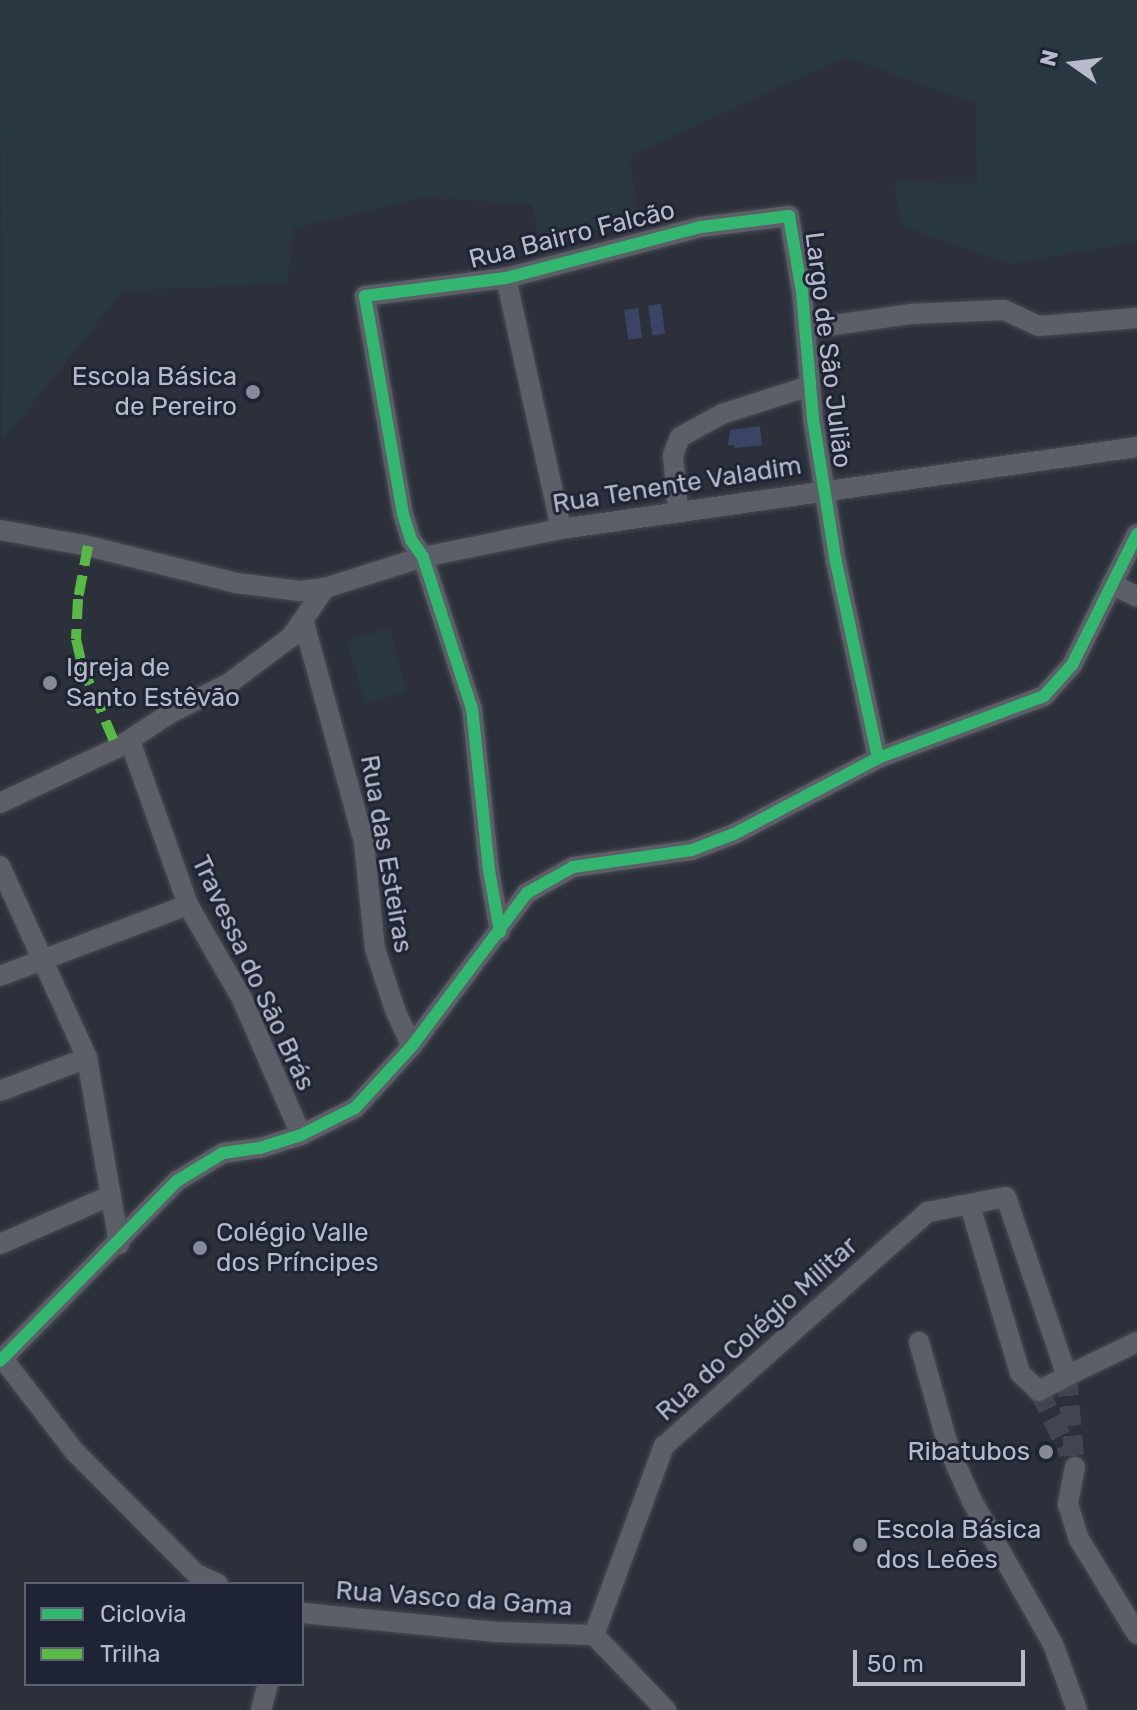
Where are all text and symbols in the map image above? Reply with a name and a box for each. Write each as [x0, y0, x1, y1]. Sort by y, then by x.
north arrow [1033, 24, 1113, 104]
text: N [1034, 47, 1064, 69]
street label: Rua Bairro Falcão [466, 194, 678, 276]
street label: Largo de São Julião [798, 230, 858, 470]
place label: Escola Básica de Pereiro [72, 361, 237, 422]
marker: Escola Básica de Pereiro [244, 383, 262, 401]
street label: Rua Tenente Valadim [550, 450, 804, 520]
place label: Igreja de Santo Estêvão [66, 652, 240, 714]
marker: Igreja de Santo Estêvão [41, 674, 59, 692]
street label: Rua das Esteiras [353, 753, 419, 955]
street label: Travessa do São Brás [185, 851, 321, 1095]
place label: Colégio Valle dos Príncipes [216, 1217, 379, 1278]
street label: Rua do Colégio Militar [650, 1230, 864, 1428]
marker: Colégio Valle dos Príncipes [191, 1239, 209, 1257]
place label: Ribatubos [908, 1436, 1030, 1468]
marker: Ribatubos [1037, 1443, 1055, 1461]
place label: Escola Básica dos Leões [876, 1514, 1041, 1576]
marker: Escola Básica dos Leões [851, 1536, 869, 1554]
street label: Rua Vasco da Gama [334, 1575, 574, 1623]
legend [24, 1582, 304, 1686]
text: Ciclovia [100, 1600, 187, 1628]
scale bar [857, 1634, 1029, 1684]
text: Trilha [100, 1640, 161, 1668]
text: 50 m [867, 1650, 924, 1678]

